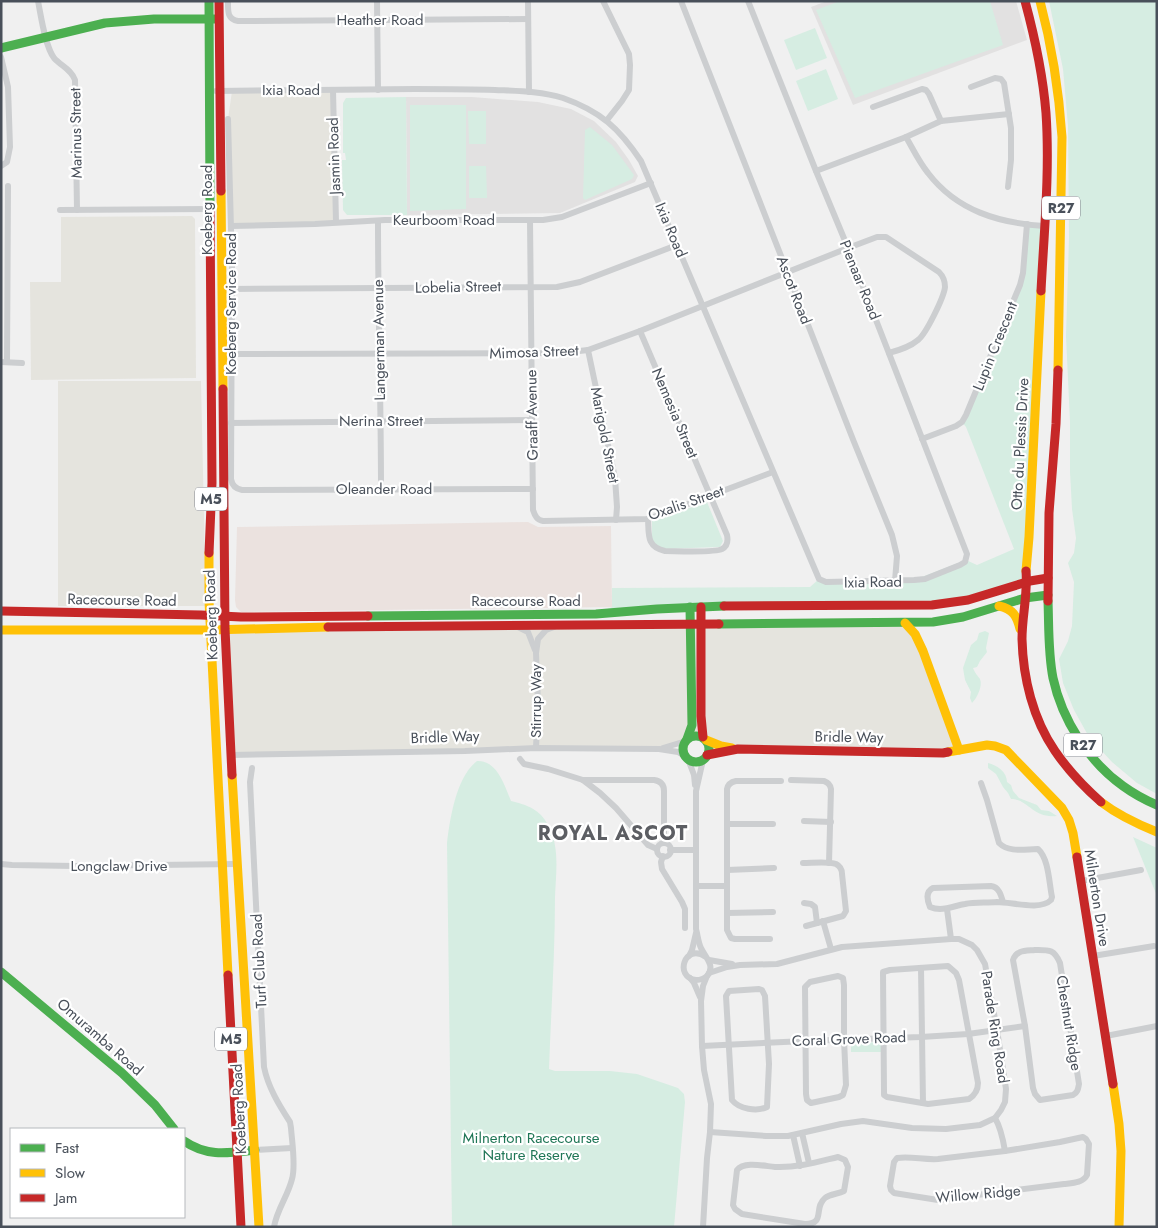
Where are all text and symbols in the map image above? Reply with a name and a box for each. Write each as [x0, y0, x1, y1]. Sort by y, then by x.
street label: Heather Road [337, 9, 423, 31]
street label: Ixia Road [262, 79, 320, 101]
street label: Marinus Street [64, 87, 88, 178]
street label: Jasmin Road [322, 117, 346, 197]
street label: Koeberg Road [196, 165, 218, 255]
road number: R27 [1042, 197, 1080, 220]
street label: Ixia Road [650, 199, 692, 261]
street label: Keurboom Road [393, 209, 495, 231]
street label: Koeberg Service Road [220, 233, 242, 375]
street label: Pienaar Road [834, 237, 886, 323]
street label: Ascot Road [771, 253, 817, 327]
street label: Lobelia Street [415, 275, 502, 299]
street label: Langerman Avenue [367, 279, 391, 401]
street label: Lupin Crescent [967, 298, 1023, 394]
street label: Mimosa Street [489, 339, 579, 365]
street label: Nemesia Street [646, 364, 704, 462]
street label: Graaff Avenue [520, 369, 544, 461]
street label: Otto du Plessis Drive [1006, 377, 1034, 510]
street label: Marigold Street [585, 385, 625, 485]
street label: Nerina Street [339, 410, 423, 432]
street label: Oleander Road [336, 478, 432, 500]
street label: Oxalis Street [645, 480, 727, 526]
road number: M5 [195, 488, 227, 510]
street label: Koeberg Road [198, 569, 224, 661]
street label: Ixia Road [844, 570, 902, 594]
street label: Racecourse Road [67, 588, 177, 612]
street label: Racecourse Road [471, 590, 581, 612]
street label: Stirrup Way [525, 664, 547, 738]
street label: Bridle Way [410, 725, 480, 749]
street label: Bridle Way [814, 725, 884, 749]
road number: R27 [1064, 734, 1102, 756]
district label: ROYAL ASCOT [538, 819, 688, 848]
street label: Milnerton Drive [1078, 848, 1116, 948]
street label: Longclaw Drive [70, 855, 168, 877]
street label: Turf Club Road [246, 913, 272, 1009]
street label: Parade Ring Road [975, 969, 1015, 1085]
street label: Chestnut Ridge [1051, 974, 1087, 1073]
street label: Omuramba Road [52, 993, 148, 1081]
street label: Coral Grove Road [792, 1026, 906, 1052]
road number: M5 [215, 1028, 247, 1050]
street label: Koeberg Road [226, 1063, 252, 1155]
park label: Milnerton Racecourse Nature Reserve [462, 1127, 600, 1166]
legend [10, 1128, 185, 1218]
text: Fast [55, 1137, 79, 1159]
text: Slow [55, 1162, 86, 1184]
street label: Willow Ridge [934, 1179, 1022, 1209]
text: Jam [53, 1187, 78, 1209]

